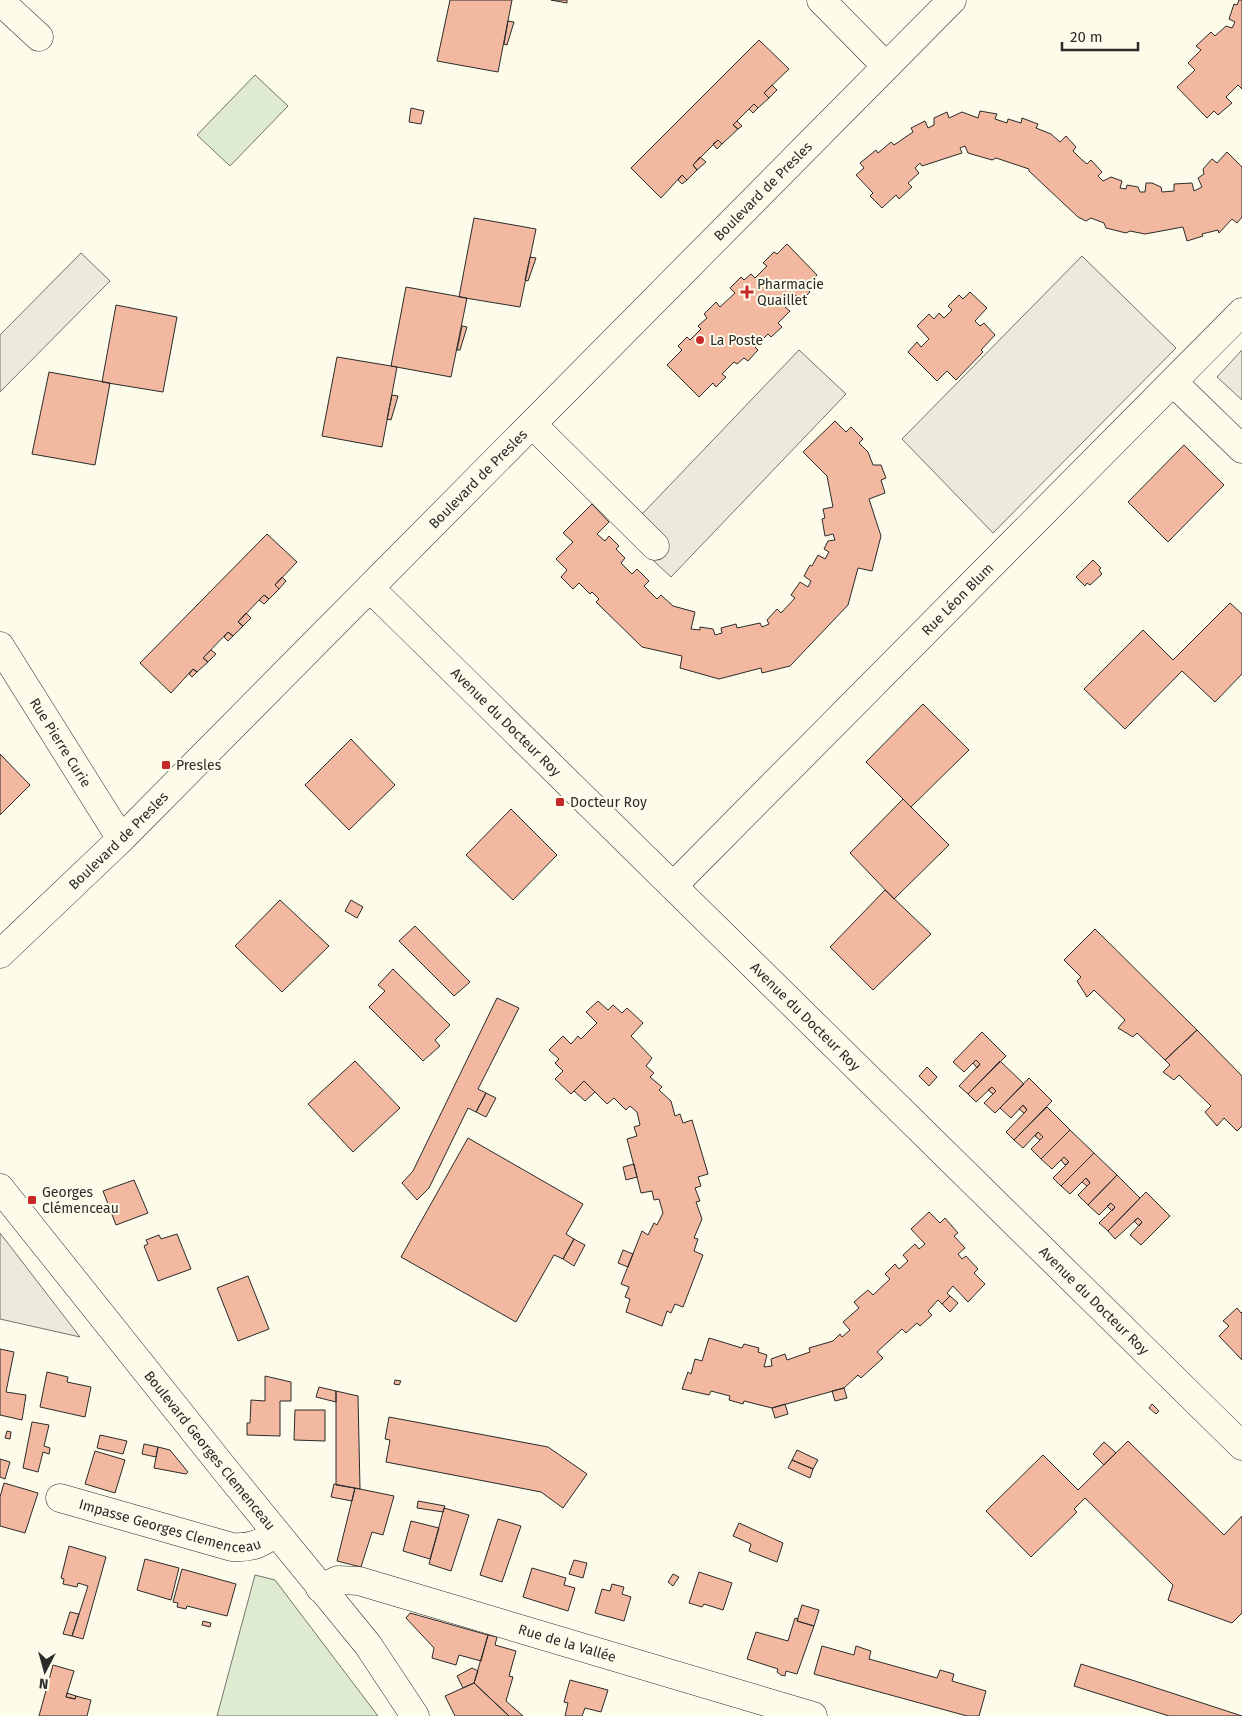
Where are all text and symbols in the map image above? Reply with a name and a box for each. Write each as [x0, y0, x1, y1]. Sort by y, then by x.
scale bar [1062, 20, 1138, 52]
text: 20 m [1070, 28, 1103, 46]
street label: Boulevard de Presles [710, 137, 816, 244]
place label: Pharmacie Quaillet [757, 276, 824, 309]
marker: Pharmacie Quaillet [741, 286, 753, 298]
place label: La Poste [710, 332, 763, 349]
marker: La Poste [694, 334, 706, 346]
street label: Boulevard de Presles [425, 425, 531, 532]
street label: Rue Léon Blum [918, 559, 997, 639]
street label: Avenue du Docteur Roy [448, 664, 565, 780]
street label: Rue Pierre Curie [26, 695, 95, 790]
place label: Presles [176, 757, 222, 774]
marker: Presles [160, 759, 172, 771]
street label: Boulevard de Presles [65, 788, 172, 893]
place label: Docteur Roy [570, 794, 647, 811]
marker: Docteur Roy [554, 796, 566, 808]
street label: Avenue du Docteur Roy [747, 959, 864, 1074]
place label: Georges Clémenceau [42, 1184, 119, 1217]
marker: Georges Clémenceau [26, 1194, 38, 1206]
street label: Avenue du Docteur Roy [1036, 1243, 1153, 1358]
street label: Boulevard Georges Clemenceau [141, 1367, 279, 1533]
street label: Impasse Georges Clemenceau [77, 1495, 263, 1556]
street label: Rue de la Vallée [516, 1620, 618, 1666]
north arrow [20, 1646, 70, 1696]
text: N [38, 1674, 49, 1692]

